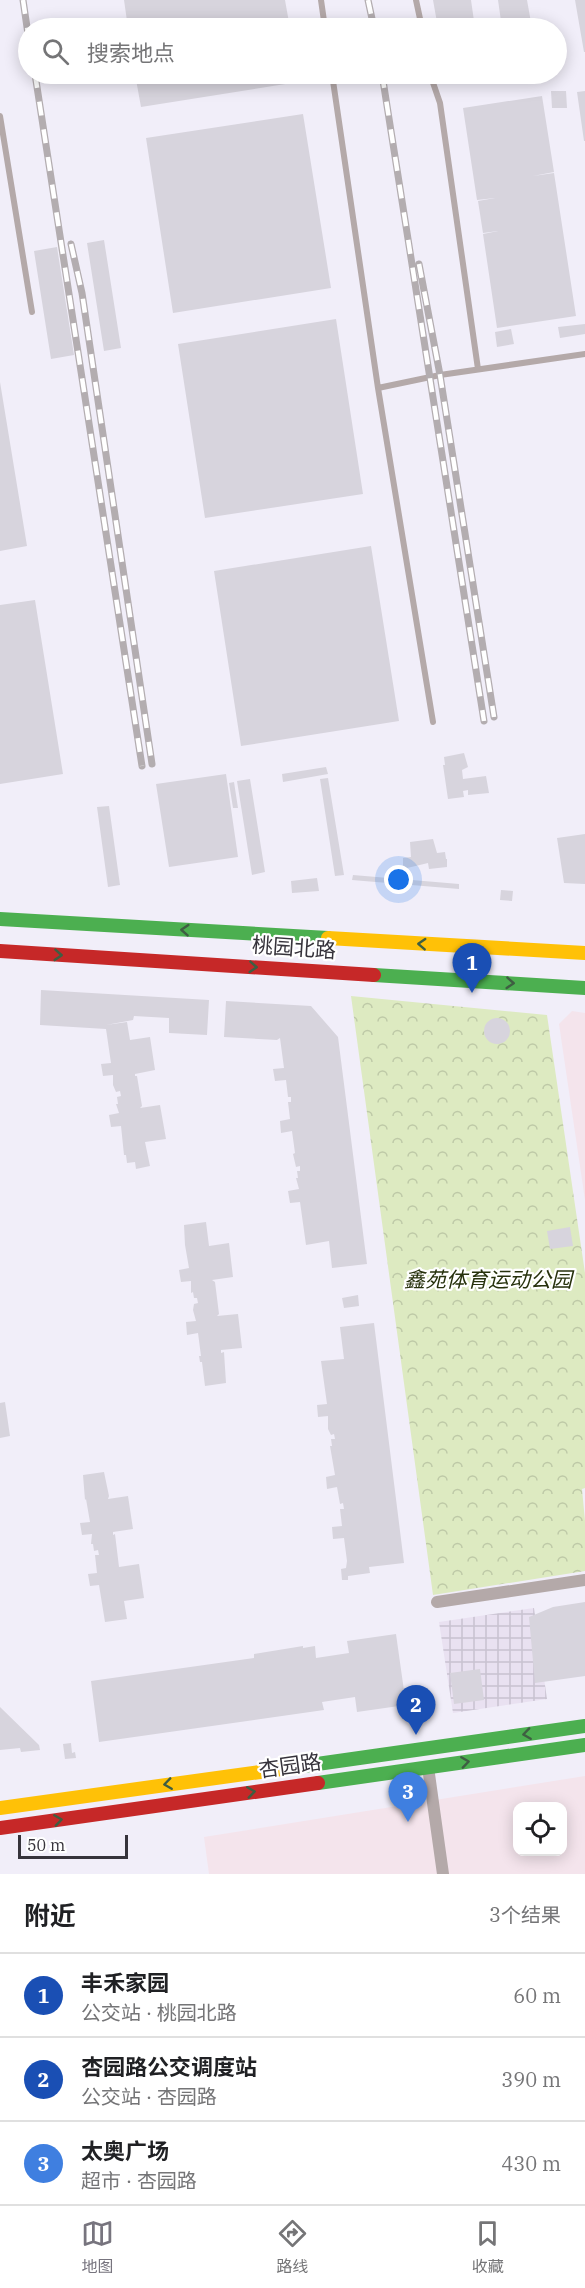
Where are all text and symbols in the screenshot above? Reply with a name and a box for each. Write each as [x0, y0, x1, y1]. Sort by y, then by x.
search box [18, 18, 567, 84]
icon: search [39, 35, 72, 68]
text: 搜索地点 [87, 38, 175, 67]
your location [384, 865, 413, 894]
one-way arrow [181, 924, 190, 937]
street label: 桃园北路 [251, 930, 337, 964]
one-way arrow [417, 938, 426, 951]
pin: 1 [452, 944, 492, 993]
one-way arrow [54, 948, 63, 961]
one-way arrow [248, 960, 258, 973]
one-way arrow [506, 976, 515, 989]
park label: 鑫苑体育运动公园 [404, 1265, 575, 1293]
pin: 2 [396, 1686, 436, 1735]
one-way arrow [522, 1727, 532, 1739]
street label: 杏园路 [257, 1747, 323, 1783]
one-way arrow [460, 1756, 469, 1768]
pin: 3 [388, 1772, 428, 1822]
one-way arrow [163, 1778, 172, 1790]
one-way arrow [246, 1787, 256, 1799]
map controls [513, 1802, 567, 1856]
button: locate [513, 1802, 567, 1856]
one-way arrow [53, 1814, 63, 1826]
scale bar [18, 1832, 128, 1860]
text: 50 m [27, 1835, 65, 1855]
text: 附近 [24, 1898, 76, 1932]
text: 3个结果 [489, 1901, 561, 1928]
text: 丰禾家园 [81, 1968, 169, 1997]
text: 1 [38, 1982, 50, 2009]
text: 60 m [513, 1982, 561, 2009]
text: 公交站 · 桃园北路 [81, 1999, 237, 2026]
text: 杏园路公交调度站 [81, 2052, 257, 2081]
text: 2 [38, 2066, 50, 2093]
text: 390 m [501, 2066, 561, 2093]
text: 公交站 · 杏园路 [81, 2083, 217, 2110]
text: 太奥广场 [81, 2136, 169, 2165]
text: 3 [38, 2150, 50, 2177]
text: 430 m [501, 2150, 561, 2177]
text: 超市 · 杏园路 [81, 2167, 197, 2194]
tab: 地图 [81, 2217, 114, 2277]
tab: 路线 [276, 2217, 309, 2277]
tab: 收藏 [471, 2217, 504, 2277]

